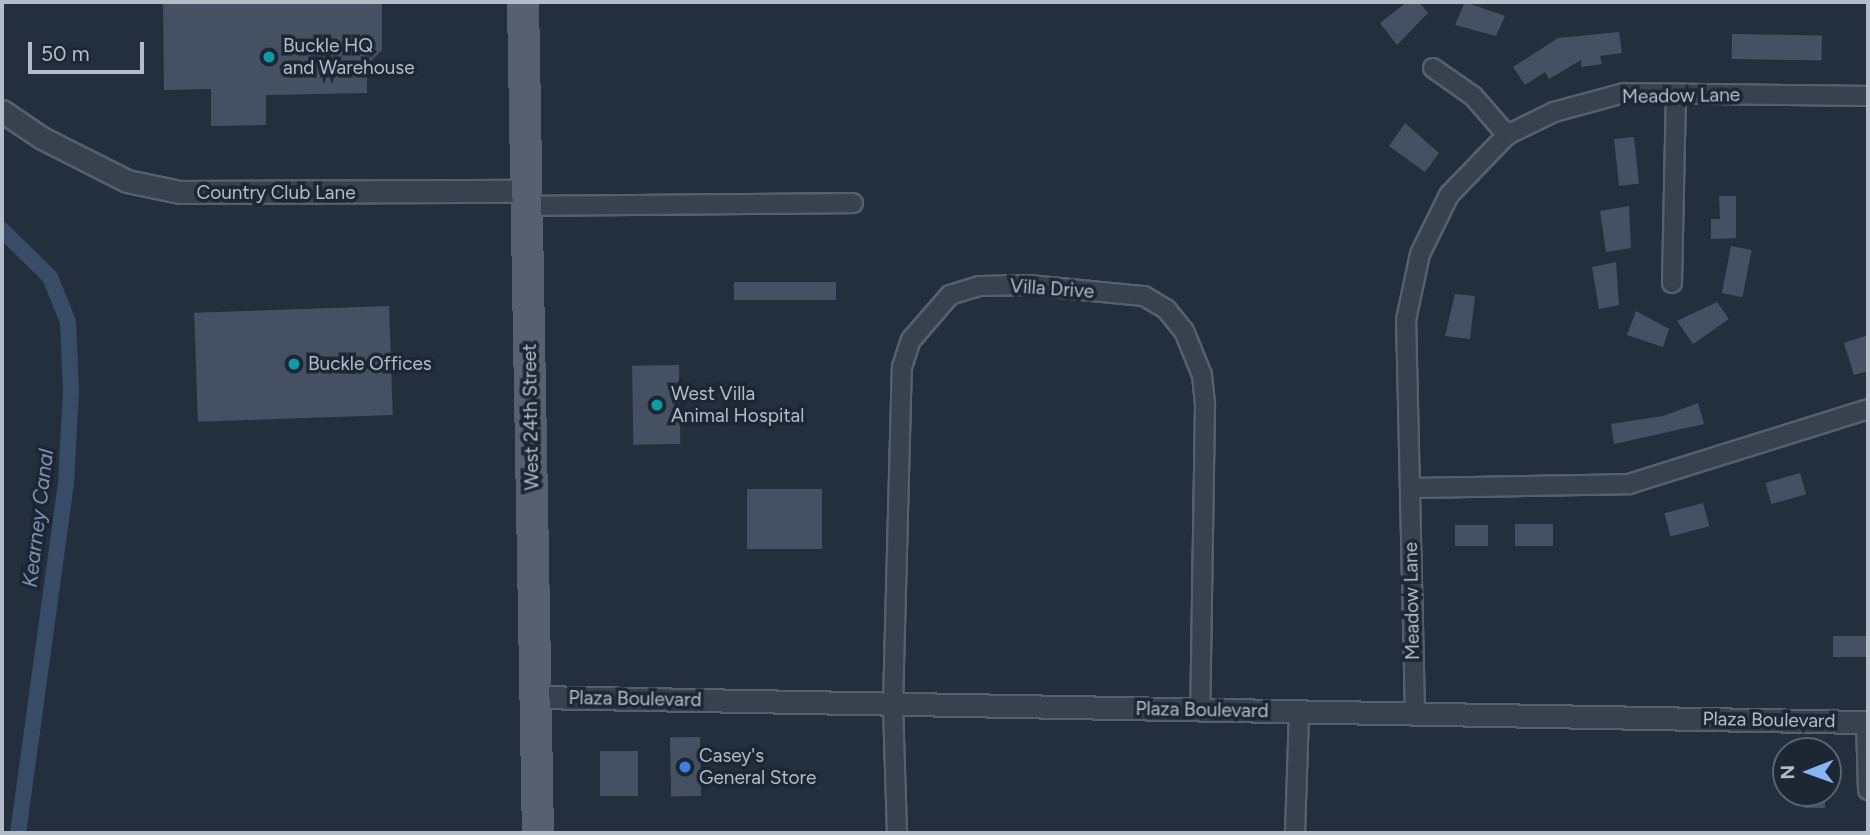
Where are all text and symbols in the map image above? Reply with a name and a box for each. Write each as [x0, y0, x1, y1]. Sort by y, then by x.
scale bar [32, 28, 147, 72]
place label: Buckle HQ and Warehouse [283, 35, 415, 79]
text: 50 m [41, 41, 90, 66]
marker: Buckle HQ and Warehouse [261, 49, 277, 65]
street label: Meadow Lane [1622, 84, 1740, 108]
street label: Country Club Lane [196, 182, 356, 204]
street label: Villa Drive [1009, 275, 1095, 303]
street label: West 24th Street [518, 343, 544, 491]
place label: Buckle Offices [308, 353, 432, 375]
marker: Buckle Offices [286, 356, 302, 372]
place label: West Villa Animal Hospital [671, 383, 804, 427]
marker: West Villa Animal Hospital [649, 397, 665, 413]
water label: Kearney Canal [17, 447, 59, 589]
street label: Meadow Lane [1400, 542, 1424, 660]
street label: Plaza Boulevard [568, 686, 702, 712]
street label: Plaza Boulevard [1135, 697, 1269, 723]
street label: Plaza Boulevard [1702, 707, 1836, 733]
north arrow [1772, 737, 1842, 807]
place label: Casey's General Store [699, 745, 816, 789]
marker: Casey's General Store [677, 759, 693, 775]
text: N [1776, 765, 1799, 780]

